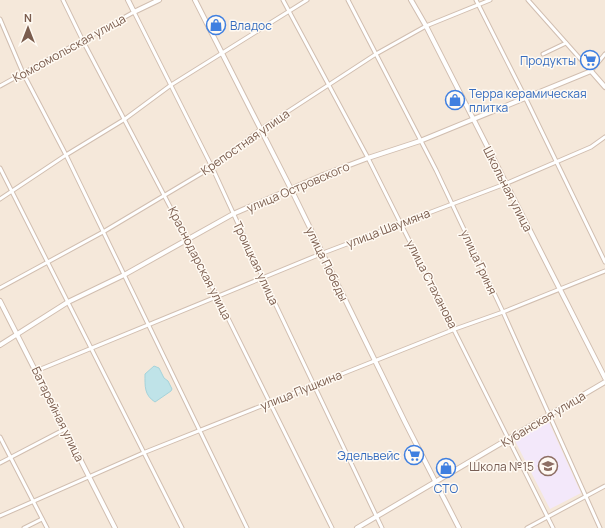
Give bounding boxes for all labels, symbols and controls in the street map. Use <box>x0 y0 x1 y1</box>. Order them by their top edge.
north arrow <box>8 8 48 48</box>
street label: Комсомольская улица <box>10 10 128 86</box>
text: N <box>24 10 32 25</box>
shop icon: Владос <box>205 14 227 36</box>
place label: Владос <box>230 17 272 34</box>
supermarket icon: Продукты <box>579 49 601 71</box>
place label: Продукты <box>520 52 576 69</box>
place label: Терра керамическая плитка <box>469 85 587 116</box>
shop icon: Терра керамическая плитка <box>444 89 466 111</box>
street label: Крепостная улица <box>197 105 293 179</box>
street label: Школьная улица <box>479 143 537 235</box>
street label: улица Островского <box>244 158 352 216</box>
street label: Краснодарская улица <box>164 204 236 322</box>
street label: улица Шаумяна <box>344 204 432 252</box>
street label: Троицкая улица <box>229 218 283 308</box>
street label: улица Победы <box>302 224 352 304</box>
street label: улица Гриня <box>457 227 501 297</box>
street label: улица Стаханова <box>402 237 462 331</box>
street label: Батарейная улица <box>28 364 88 464</box>
street label: улица Пушкина <box>258 366 344 414</box>
street label: Кубанская улица <box>498 387 588 451</box>
supermarket icon: Эдельвейс <box>403 444 425 466</box>
place label: Эдельвейс <box>337 447 400 464</box>
school or university icon: Школа №15 <box>537 455 559 477</box>
shop icon: СТО <box>435 457 457 479</box>
place label: Школа №15 <box>469 458 534 475</box>
place label: СТО <box>434 480 459 497</box>

